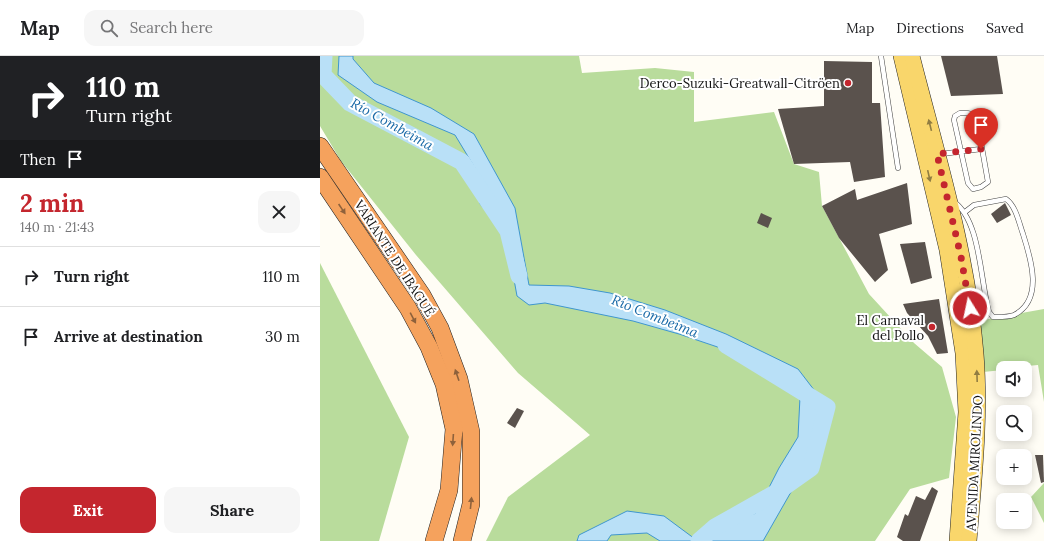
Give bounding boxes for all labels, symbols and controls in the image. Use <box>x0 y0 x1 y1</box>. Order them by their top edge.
search box <box>84 10 364 46</box>
text: Map <box>20 16 60 40</box>
icon: search <box>98 17 120 39</box>
text: Search here <box>130 18 213 37</box>
text: Map <box>846 19 874 37</box>
text: Directions <box>896 19 964 37</box>
text: Saved <box>986 19 1024 37</box>
text: 110 m <box>86 69 160 105</box>
icon: right <box>20 72 72 124</box>
place label: Derco-Suzuki-Greatwall-Citröen <box>640 75 840 92</box>
marker: Derco-Suzuki-Greatwall-Citröen <box>843 78 853 88</box>
water label: Río Combeima <box>348 94 437 154</box>
text: Turn right <box>86 104 172 127</box>
pin <box>964 108 998 149</box>
icon: arrive <box>970 114 992 136</box>
one-way arrow <box>926 119 932 131</box>
icon: arrive <box>64 148 86 170</box>
text: Then <box>20 150 56 169</box>
one-way arrow <box>927 169 933 182</box>
text: 2 min <box>20 188 84 219</box>
button: close <box>258 191 300 233</box>
street label: VARIANTE DE IBAGUÉ <box>350 196 439 320</box>
one-way arrow <box>338 204 346 214</box>
text: 140 m · 21:43 <box>20 219 94 236</box>
icon: right <box>20 266 42 288</box>
text: Turn right <box>54 267 130 286</box>
text: 110 m <box>262 267 300 286</box>
position arrow <box>949 287 991 329</box>
water label: Río Combeima <box>609 290 701 342</box>
one-way arrow <box>410 312 417 324</box>
place label: El Carnaval del Pollo <box>856 312 924 344</box>
marker: El Carnaval del Pollo <box>927 322 937 332</box>
icon: arrive <box>20 326 42 348</box>
text: Arrive at destination <box>54 327 203 346</box>
text: 30 m <box>265 327 300 346</box>
map controls <box>996 361 1032 529</box>
button: sound <box>996 361 1032 397</box>
one-way arrow <box>454 368 460 380</box>
one-way arrow <box>974 369 980 382</box>
street label: AVENIDA MIROLINDO <box>962 395 987 532</box>
button: search <box>996 405 1032 441</box>
one-way arrow <box>450 434 457 446</box>
button: + <box>996 449 1032 485</box>
button: Exit <box>20 487 156 533</box>
button: Share <box>164 487 300 533</box>
button: − <box>996 493 1032 529</box>
one-way arrow <box>467 497 474 509</box>

